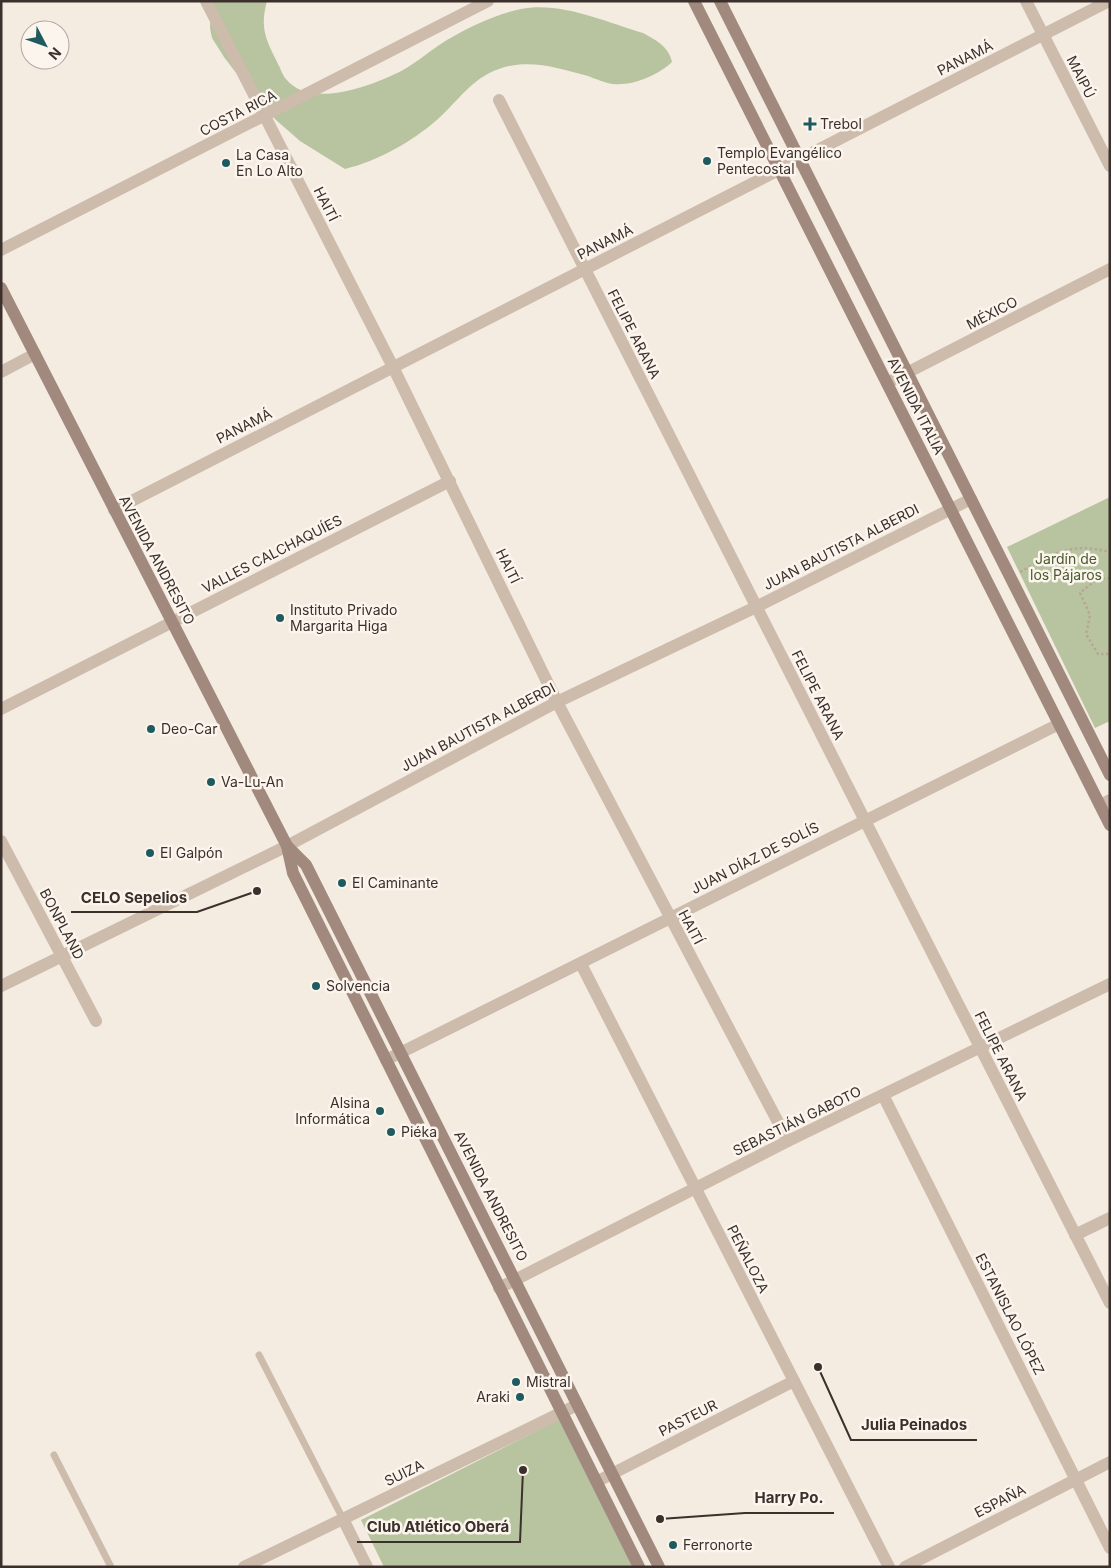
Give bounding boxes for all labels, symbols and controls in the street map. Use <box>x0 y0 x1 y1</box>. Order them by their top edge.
north arrow <box>20 20 70 70</box>
street label: PANAMÁ <box>934 36 996 79</box>
text: N <box>45 44 65 63</box>
street label: MAIPÚ <box>1064 53 1099 101</box>
street label: COSTA RICA <box>197 86 279 139</box>
place label: Trebol <box>820 115 862 132</box>
marker: Trebol <box>804 118 816 130</box>
place label: Templo Evangélico Pentecostal <box>717 144 842 177</box>
place label: La Casa En Lo Alto <box>236 146 303 179</box>
marker: Templo Evangélico Pentecostal <box>701 155 713 167</box>
marker: La Casa En Lo Alto <box>220 157 232 169</box>
street label: HAITÍ <box>311 184 342 224</box>
street label: PANAMÁ <box>574 220 636 263</box>
street label: FELIPE ARANA <box>605 286 664 382</box>
street label: MÉXICO <box>963 292 1020 333</box>
street label: AVENIDA ITALIA <box>885 354 948 458</box>
street label: PANAMÁ <box>213 404 275 447</box>
street label: AVENIDA ANDRESITO <box>116 492 199 627</box>
street label: JUAN BAUTISTA ALBERDI <box>760 500 921 593</box>
street label: VALLES CALCHAQUÍES <box>199 511 345 596</box>
street label: HAITÍ <box>493 546 524 586</box>
park label: Jardín de los Pájaros <box>1030 550 1102 583</box>
place label: Instituto Privado Margarita Higa <box>290 601 397 634</box>
marker: Instituto Privado Margarita Higa <box>274 612 286 624</box>
street label: FELIPE ARANA <box>789 647 848 743</box>
street label: JUAN BAUTISTA ALBERDI <box>398 679 558 775</box>
place label: Deo-Car <box>161 720 217 737</box>
marker: Deo-Car <box>145 723 157 735</box>
place label: Va-Lu-An <box>221 773 284 790</box>
marker: Va-Lu-An <box>205 776 217 788</box>
street label: JUAN DÍAZ DE SOLÍS <box>688 818 822 897</box>
place label: El Galpón <box>160 844 223 861</box>
marker: El Galpón <box>144 847 156 859</box>
place label: El Caminante <box>352 874 439 891</box>
marker: El Caminante <box>336 877 348 889</box>
callout: CELO Sepelios <box>71 882 197 912</box>
street label: BONPLAND <box>37 886 88 962</box>
text: CELO Sepelios <box>81 888 187 907</box>
street label: HAITÍ <box>675 907 708 947</box>
place label: Solvencia <box>326 977 390 994</box>
marker: Solvencia <box>310 980 322 992</box>
street label: FELIPE ARANA <box>972 1008 1031 1104</box>
street label: SEBASTIÁN GABOTO <box>730 1082 864 1159</box>
place label: Alsina Informática <box>295 1094 370 1127</box>
marker: Alsina Informática <box>374 1105 386 1117</box>
place label: Piéka <box>401 1123 437 1140</box>
marker: Piéka <box>385 1126 397 1138</box>
street label: AVENIDA ANDRESITO <box>451 1128 532 1264</box>
street label: PEÑALOZA <box>724 1222 773 1296</box>
street label: ESTANISLAO LÓPEZ <box>972 1250 1049 1377</box>
place label: Mistral <box>526 1373 571 1390</box>
marker: Mistral <box>510 1376 522 1388</box>
place label: Araki <box>476 1388 510 1405</box>
marker: Araki <box>514 1391 526 1403</box>
street label: PASTEUR <box>656 1396 720 1440</box>
callout: Julia Peinados <box>851 1410 977 1440</box>
text: Julia Peinados <box>861 1415 967 1434</box>
street label: SUIZA <box>381 1456 427 1489</box>
street label: ESPAÑA <box>971 1480 1029 1521</box>
callout: Harry Po. <box>745 1483 834 1513</box>
text: Harry Po. <box>755 1488 823 1507</box>
callout: Club Atlético Oberá <box>357 1512 520 1542</box>
text: Club Atlético Oberá <box>367 1517 509 1536</box>
place label: Ferronorte <box>683 1536 753 1553</box>
marker: Ferronorte <box>667 1539 679 1551</box>

